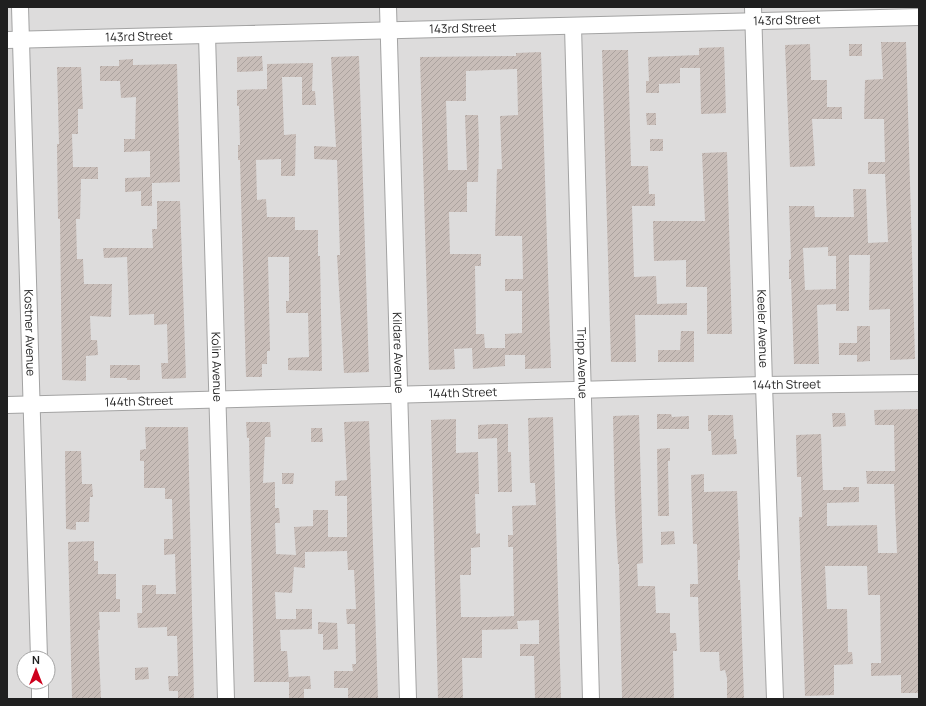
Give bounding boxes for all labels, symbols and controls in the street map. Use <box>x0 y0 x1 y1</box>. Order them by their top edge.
street label: 143rd Street <box>753 10 821 29</box>
street label: 143rd Street <box>429 19 497 37</box>
street label: 143rd Street <box>105 27 173 46</box>
street label: Kostner Avenue <box>20 289 40 376</box>
street label: Keeler Avenue <box>753 289 773 368</box>
street label: Kildare Avenue <box>389 312 408 394</box>
street label: Tripp Avenue <box>573 327 592 399</box>
street label: Kolin Avenue <box>207 332 226 402</box>
street label: 144th Street <box>752 375 821 393</box>
street label: 144th Street <box>428 383 498 402</box>
street label: 144th Street <box>104 392 174 410</box>
north arrow <box>16 650 56 690</box>
text: N <box>32 652 40 667</box>

